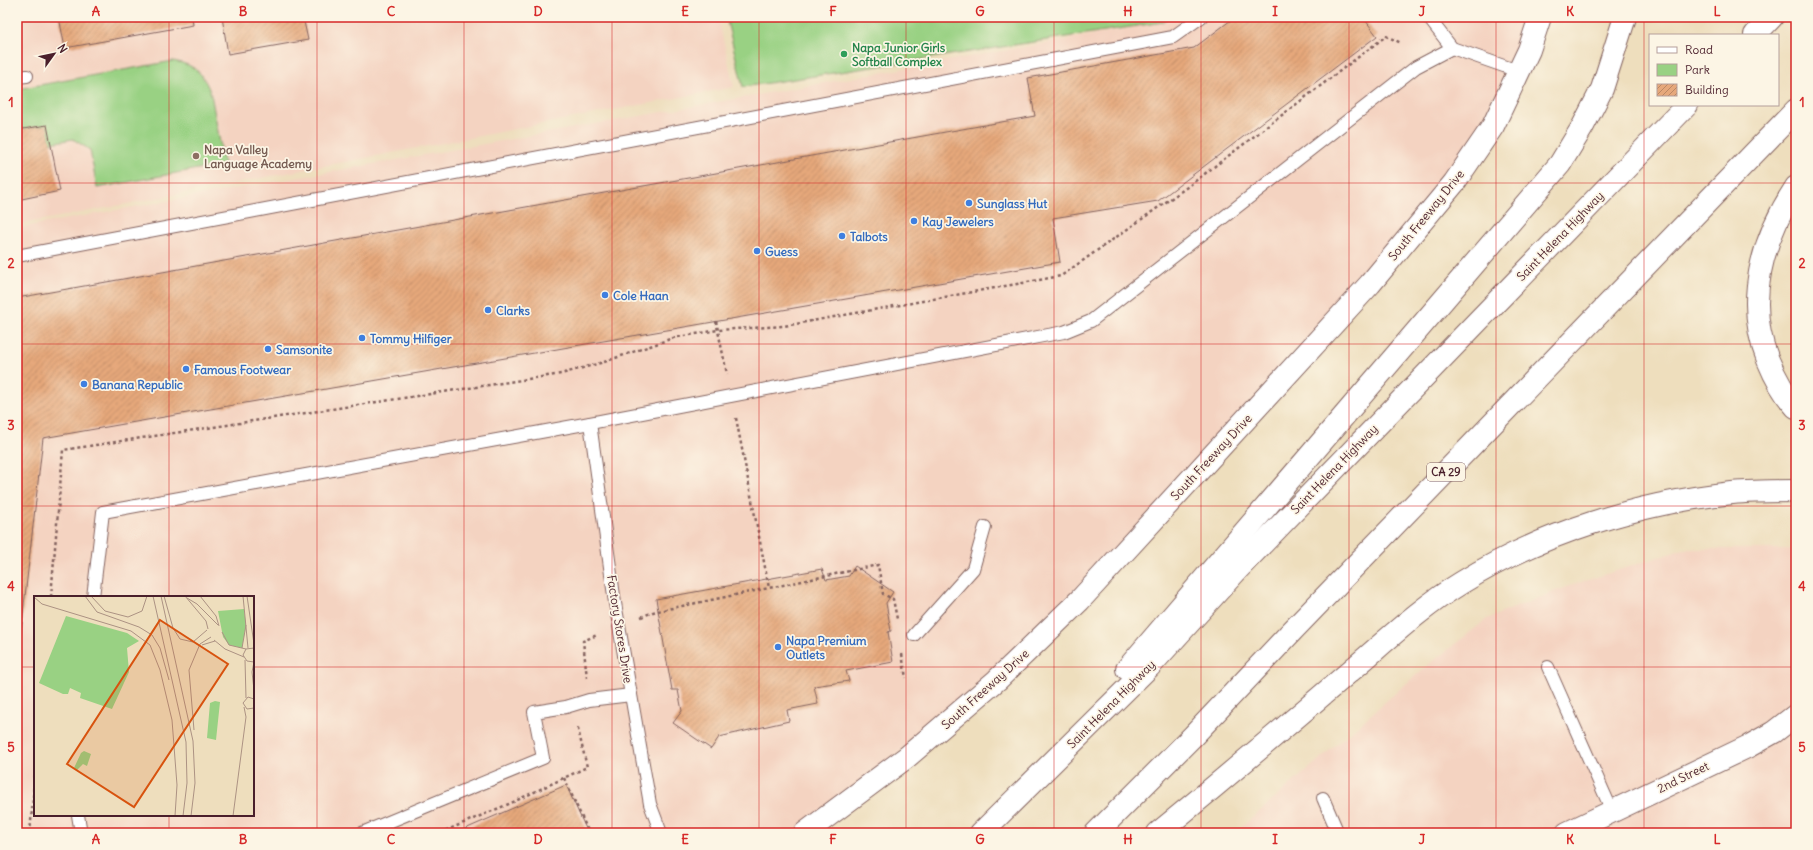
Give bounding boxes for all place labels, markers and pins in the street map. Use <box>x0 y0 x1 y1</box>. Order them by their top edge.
place label: Napa Junior Girls Softball Complex <box>852 40 946 70</box>
marker: Napa Junior Girls Softball Complex <box>839 49 849 59</box>
place label: Napa Valley Language Academy <box>204 142 312 172</box>
marker: Napa Valley Language Academy <box>191 151 201 161</box>
place label: Sunglass Hut <box>977 196 1048 212</box>
marker: Sunglass Hut <box>964 198 974 208</box>
place label: Kay Jewelers <box>922 214 994 230</box>
marker: Kay Jewelers <box>909 216 919 226</box>
place label: Talbots <box>850 229 888 244</box>
marker: Talbots <box>837 231 847 241</box>
place label: Guess <box>765 244 799 259</box>
marker: Guess <box>752 246 762 256</box>
place label: Cole Haan <box>613 288 669 303</box>
marker: Cole Haan <box>600 290 610 300</box>
place label: Clarks <box>496 303 530 318</box>
marker: Clarks <box>483 305 493 315</box>
place label: Tommy Hilfiger <box>370 331 452 347</box>
marker: Tommy Hilfiger <box>357 333 367 343</box>
place label: Samsonite <box>276 342 333 357</box>
marker: Samsonite <box>263 344 273 354</box>
place label: Famous Footwear <box>194 362 291 377</box>
marker: Famous Footwear <box>181 364 191 374</box>
place label: Banana Republic <box>92 377 183 393</box>
marker: Banana Republic <box>79 379 89 389</box>
place label: Napa Premium Outlets <box>786 633 867 662</box>
marker: Napa Premium Outlets <box>773 642 783 652</box>

